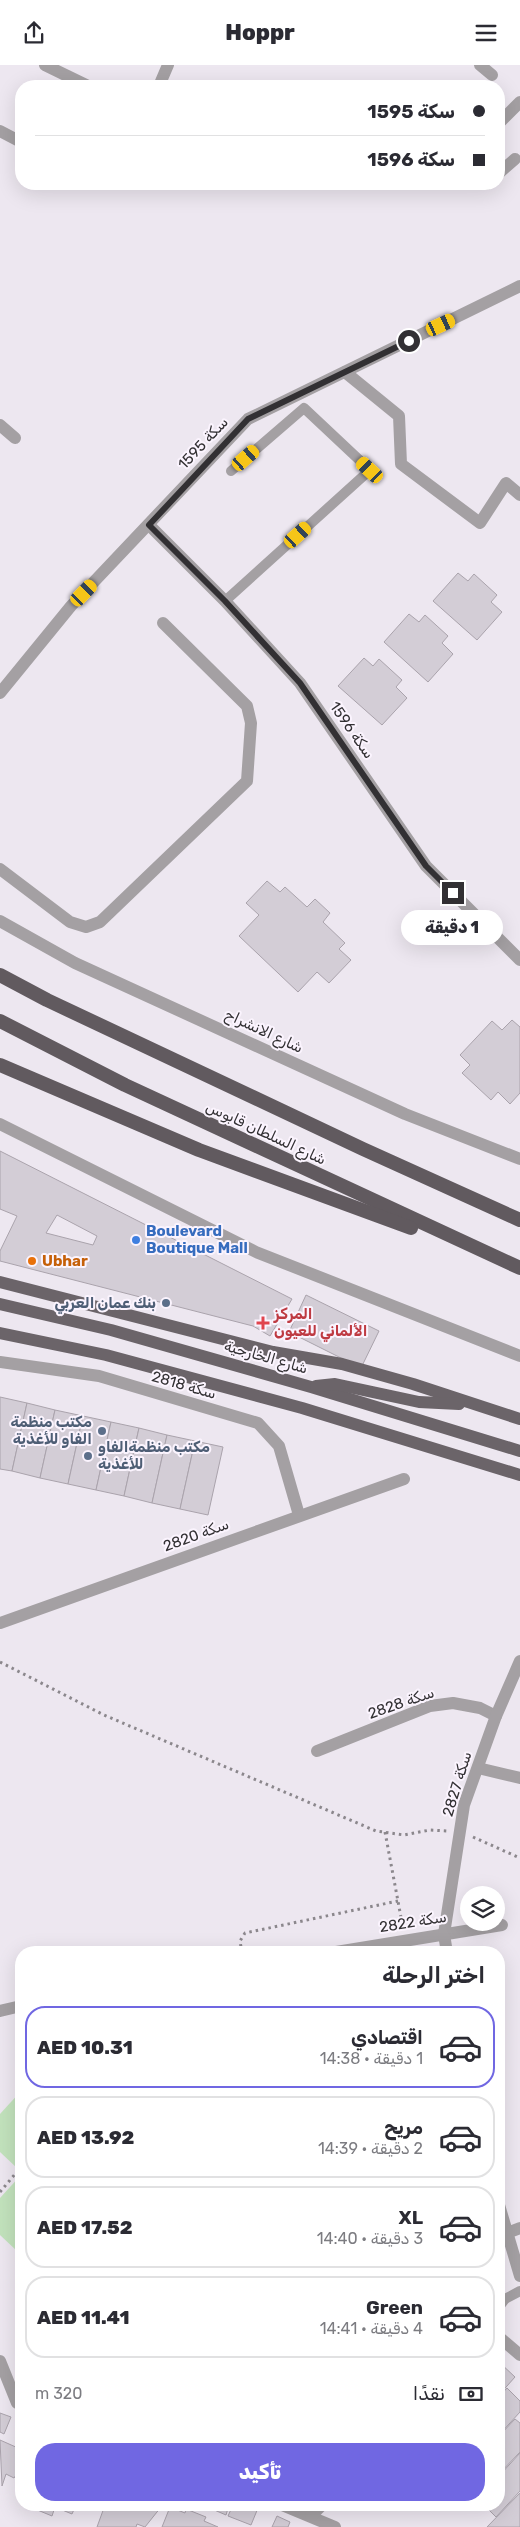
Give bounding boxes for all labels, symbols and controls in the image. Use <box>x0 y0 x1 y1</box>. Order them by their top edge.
icon: share <box>20 19 48 47</box>
text: Hoppr <box>225 19 295 46</box>
icon: menu <box>472 19 500 47</box>
text: سكة 1595 <box>367 100 455 123</box>
text: سكة 1596 <box>367 148 455 171</box>
car <box>424 312 457 338</box>
route start <box>398 330 420 352</box>
street label: سكة 1595 <box>174 413 232 473</box>
car <box>229 442 262 474</box>
car <box>353 454 386 486</box>
car <box>281 519 314 551</box>
car <box>68 577 99 609</box>
street label: سكة 1596 <box>326 698 378 762</box>
route end <box>442 882 464 904</box>
callout: 1 دقيقة <box>402 911 504 945</box>
text: 1 دقيقة <box>425 918 479 937</box>
street label: شارع الانشراح <box>221 1005 306 1059</box>
street label: شارع السلطان قابوس <box>202 1097 329 1171</box>
place label: Boulevard Boutique Mall <box>146 1222 248 1257</box>
marker: Boulevard Boutique Mall <box>130 1234 142 1246</box>
place label: Ubhar <box>42 1252 88 1270</box>
marker: Ubhar <box>26 1255 38 1267</box>
place label: بنك عمان العربي <box>54 1294 156 1315</box>
marker: بنك عمان العربي <box>160 1297 172 1309</box>
place label: المركز الألماني للعيون <box>273 1305 367 1343</box>
marker: المركز الألماني للعيون <box>256 1316 270 1330</box>
street label: شارع الخارجية <box>222 1337 310 1379</box>
street label: سكة 2818 <box>150 1367 218 1403</box>
place label: مكتب منظمة الفاو للأغذية <box>10 1413 92 1448</box>
marker: مكتب منظمة الفاو للأغذية <box>96 1425 108 1437</box>
place label: مكتب منظمةالفاو للأغذية <box>98 1438 210 1473</box>
marker: مكتب منظمةالفاو للأغذية <box>82 1450 94 1462</box>
street label: سكة 2820 <box>161 1515 231 1555</box>
street label: سكة 2828 <box>366 1683 436 1723</box>
street label: سكة 2827 <box>439 1749 475 1819</box>
map controls <box>460 1886 505 1931</box>
button: layers <box>460 1886 505 1931</box>
street label: سكة 2822 <box>378 1908 448 1936</box>
text: اختر الرحلة <box>382 1962 485 1989</box>
icon: car <box>438 2025 483 2070</box>
text: اقتصادي <box>351 2026 423 2049</box>
text: AED 10.31 <box>37 2036 133 2059</box>
text: 1 دقيقة · 14:38 <box>320 2049 423 2068</box>
icon: car <box>438 2115 483 2160</box>
text: مريح <box>384 2116 423 2139</box>
text: AED 13.92 <box>37 2126 134 2149</box>
text: 2 دقيقة · 14:39 <box>318 2139 423 2158</box>
icon: car <box>438 2205 483 2250</box>
text: XL <box>399 2206 423 2229</box>
text: AED 17.52 <box>37 2216 133 2239</box>
text: 3 دقيقة · 14:40 <box>317 2229 423 2248</box>
icon: car <box>438 2295 483 2340</box>
text: Green <box>366 2296 423 2319</box>
text: AED 11.41 <box>37 2306 130 2329</box>
text: 4 دقيقة · 14:41 <box>320 2319 423 2338</box>
icon: cash <box>457 2380 485 2408</box>
text: نقدًا <box>413 2382 445 2405</box>
text: 320 m <box>35 2384 82 2403</box>
button: تأكيد <box>35 2443 485 2501</box>

